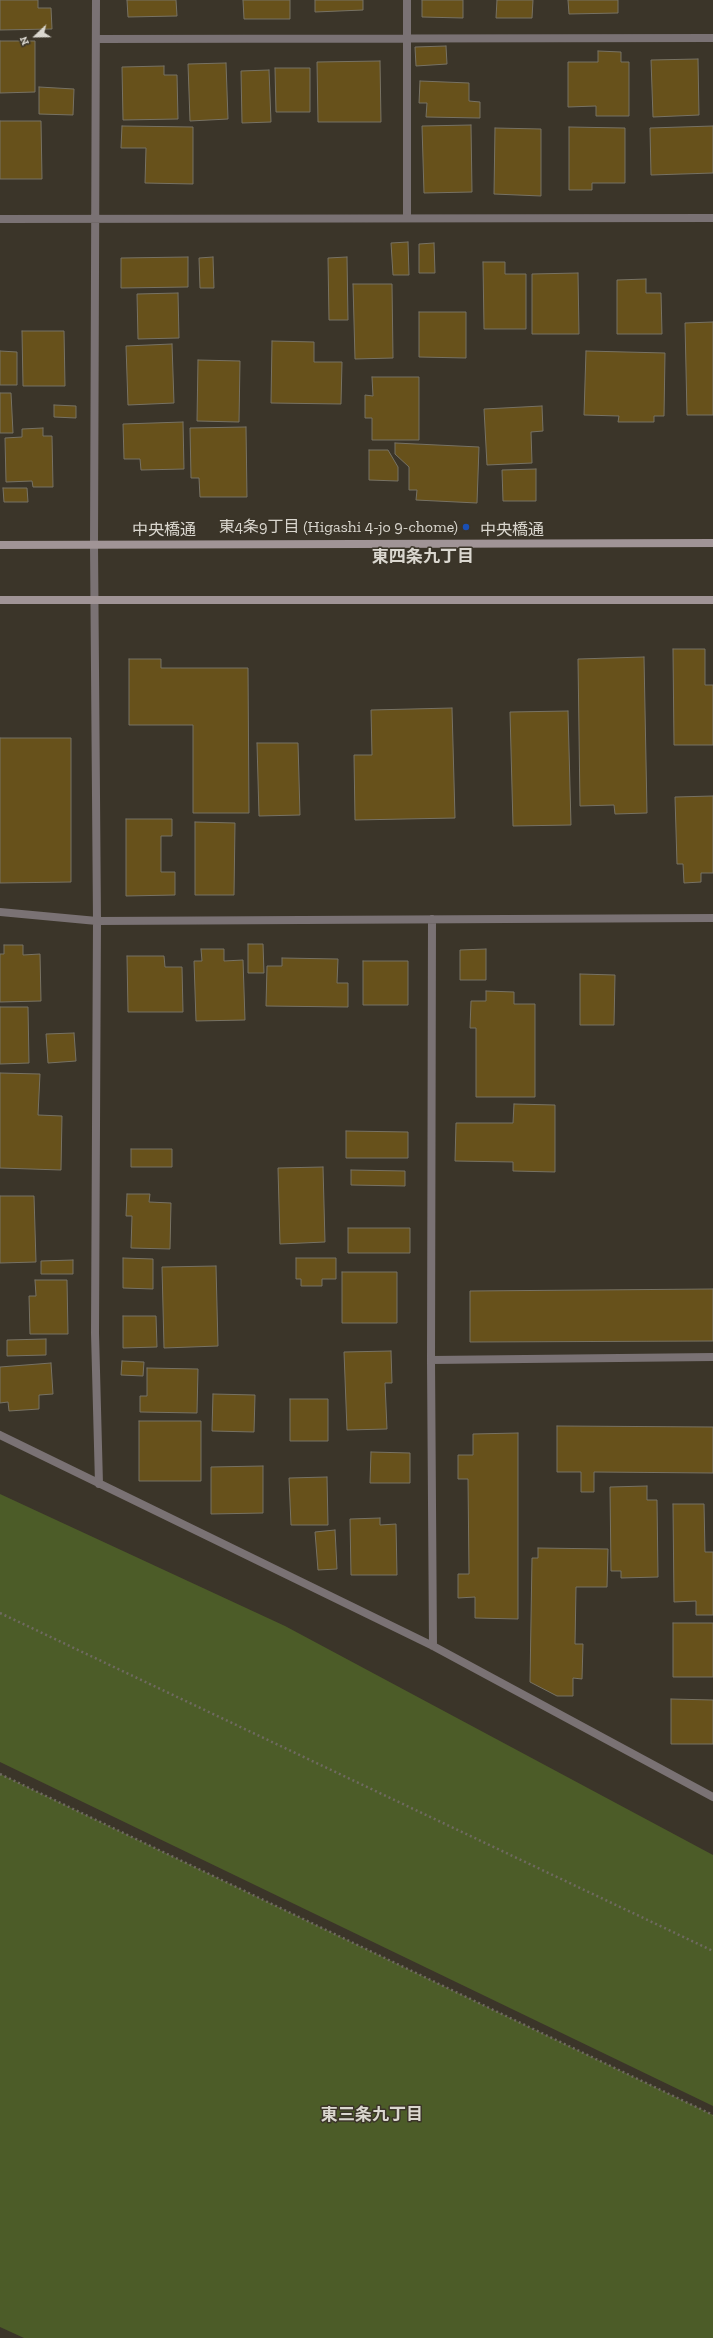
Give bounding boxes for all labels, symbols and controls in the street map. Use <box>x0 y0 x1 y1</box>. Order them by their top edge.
north arrow <box>16 16 56 56</box>
text: N <box>17 34 32 47</box>
place label: 東4条9丁目 (Higashi 4-jo 9-chome) <box>218 517 458 537</box>
street label: 中央橋通 <box>132 520 196 540</box>
street label: 中央橋通 <box>480 520 544 540</box>
marker: 東4条9丁目 (Higashi 4-jo 9-chome) <box>461 522 471 532</box>
district label: 東四条九丁目 <box>372 547 474 567</box>
district label: 東三条九丁目 <box>321 2105 423 2125</box>

